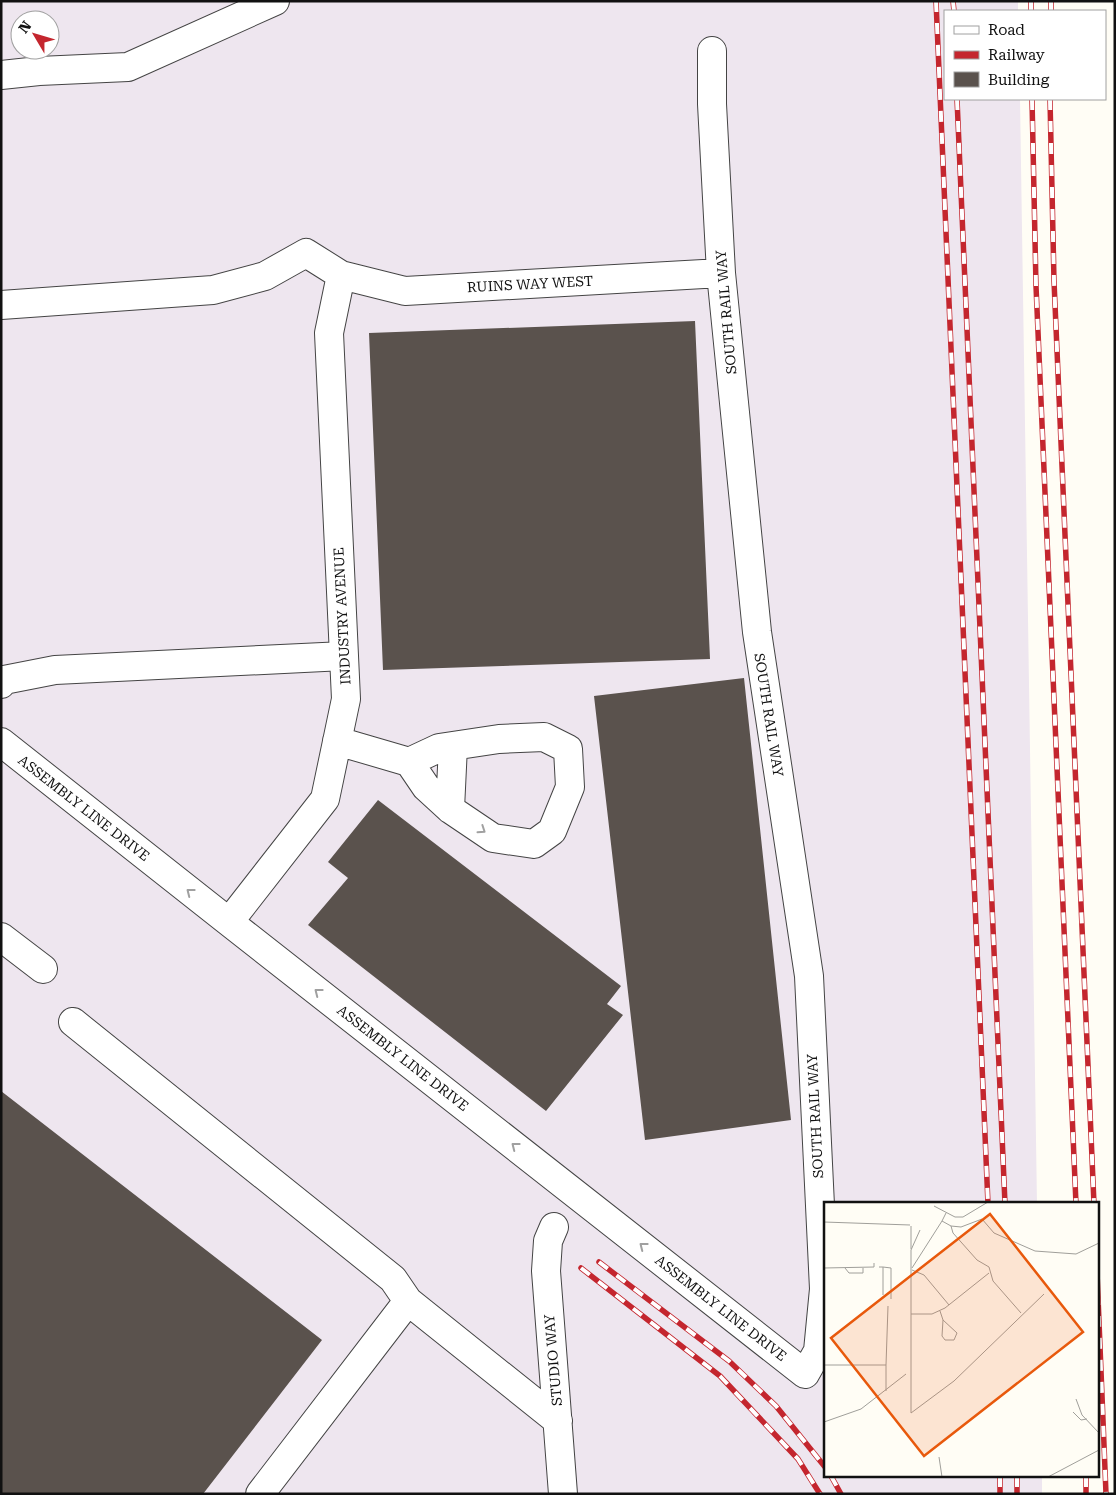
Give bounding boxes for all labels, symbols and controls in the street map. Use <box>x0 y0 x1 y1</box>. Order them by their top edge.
north arrow <box>10 10 60 60</box>
legend <box>944 10 1106 100</box>
text: N <box>15 18 35 36</box>
text: Road <box>988 21 1025 39</box>
text: Railway <box>988 46 1045 64</box>
text: Building <box>988 71 1050 89</box>
street label: SOUTH RAIL WAY <box>713 249 739 375</box>
street label: RUINS WAY WEST <box>466 273 594 295</box>
street label: INDUSTRY AVENUE <box>330 547 354 685</box>
street label: SOUTH RAIL WAY <box>751 652 787 778</box>
street label: ASSEMBLY LINE DRIVE <box>15 752 153 864</box>
one-way arrow <box>476 824 485 834</box>
one-way arrow <box>187 889 196 897</box>
one-way arrow <box>314 989 324 998</box>
street label: ASSEMBLY LINE DRIVE <box>334 1002 472 1114</box>
street label: SOUTH RAIL WAY <box>804 1053 826 1179</box>
one-way arrow <box>511 1143 521 1152</box>
inset map <box>824 1202 1098 1478</box>
one-way arrow <box>640 1244 649 1252</box>
street label: ASSEMBLY LINE DRIVE <box>652 1252 790 1364</box>
street label: STUDIO WAY <box>541 1313 565 1407</box>

